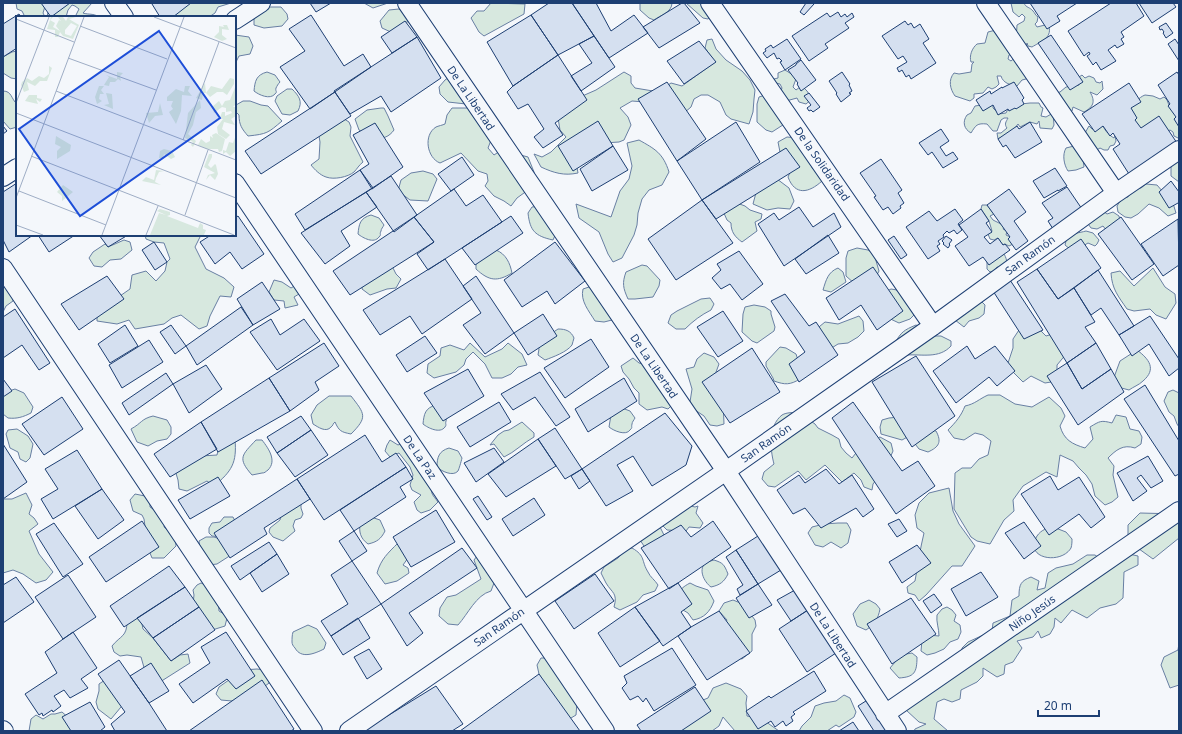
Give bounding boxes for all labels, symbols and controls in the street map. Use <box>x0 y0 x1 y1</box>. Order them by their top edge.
inset map <box>16 16 236 236</box>
street label: De La Libertad <box>444 62 499 133</box>
street label: De la Solidaridad <box>791 124 854 204</box>
street label: San Ramón <box>1002 231 1058 278</box>
street label: De La Libertad <box>627 330 682 401</box>
street label: San Ramón <box>737 420 794 466</box>
street label: De La Paz <box>400 432 441 482</box>
street label: Niño Jesús <box>1005 591 1058 634</box>
street label: De La Libertad <box>807 599 860 670</box>
street label: San Ramón <box>470 604 527 650</box>
scale bar <box>1038 692 1099 718</box>
text: 20 m <box>1044 697 1072 714</box>

